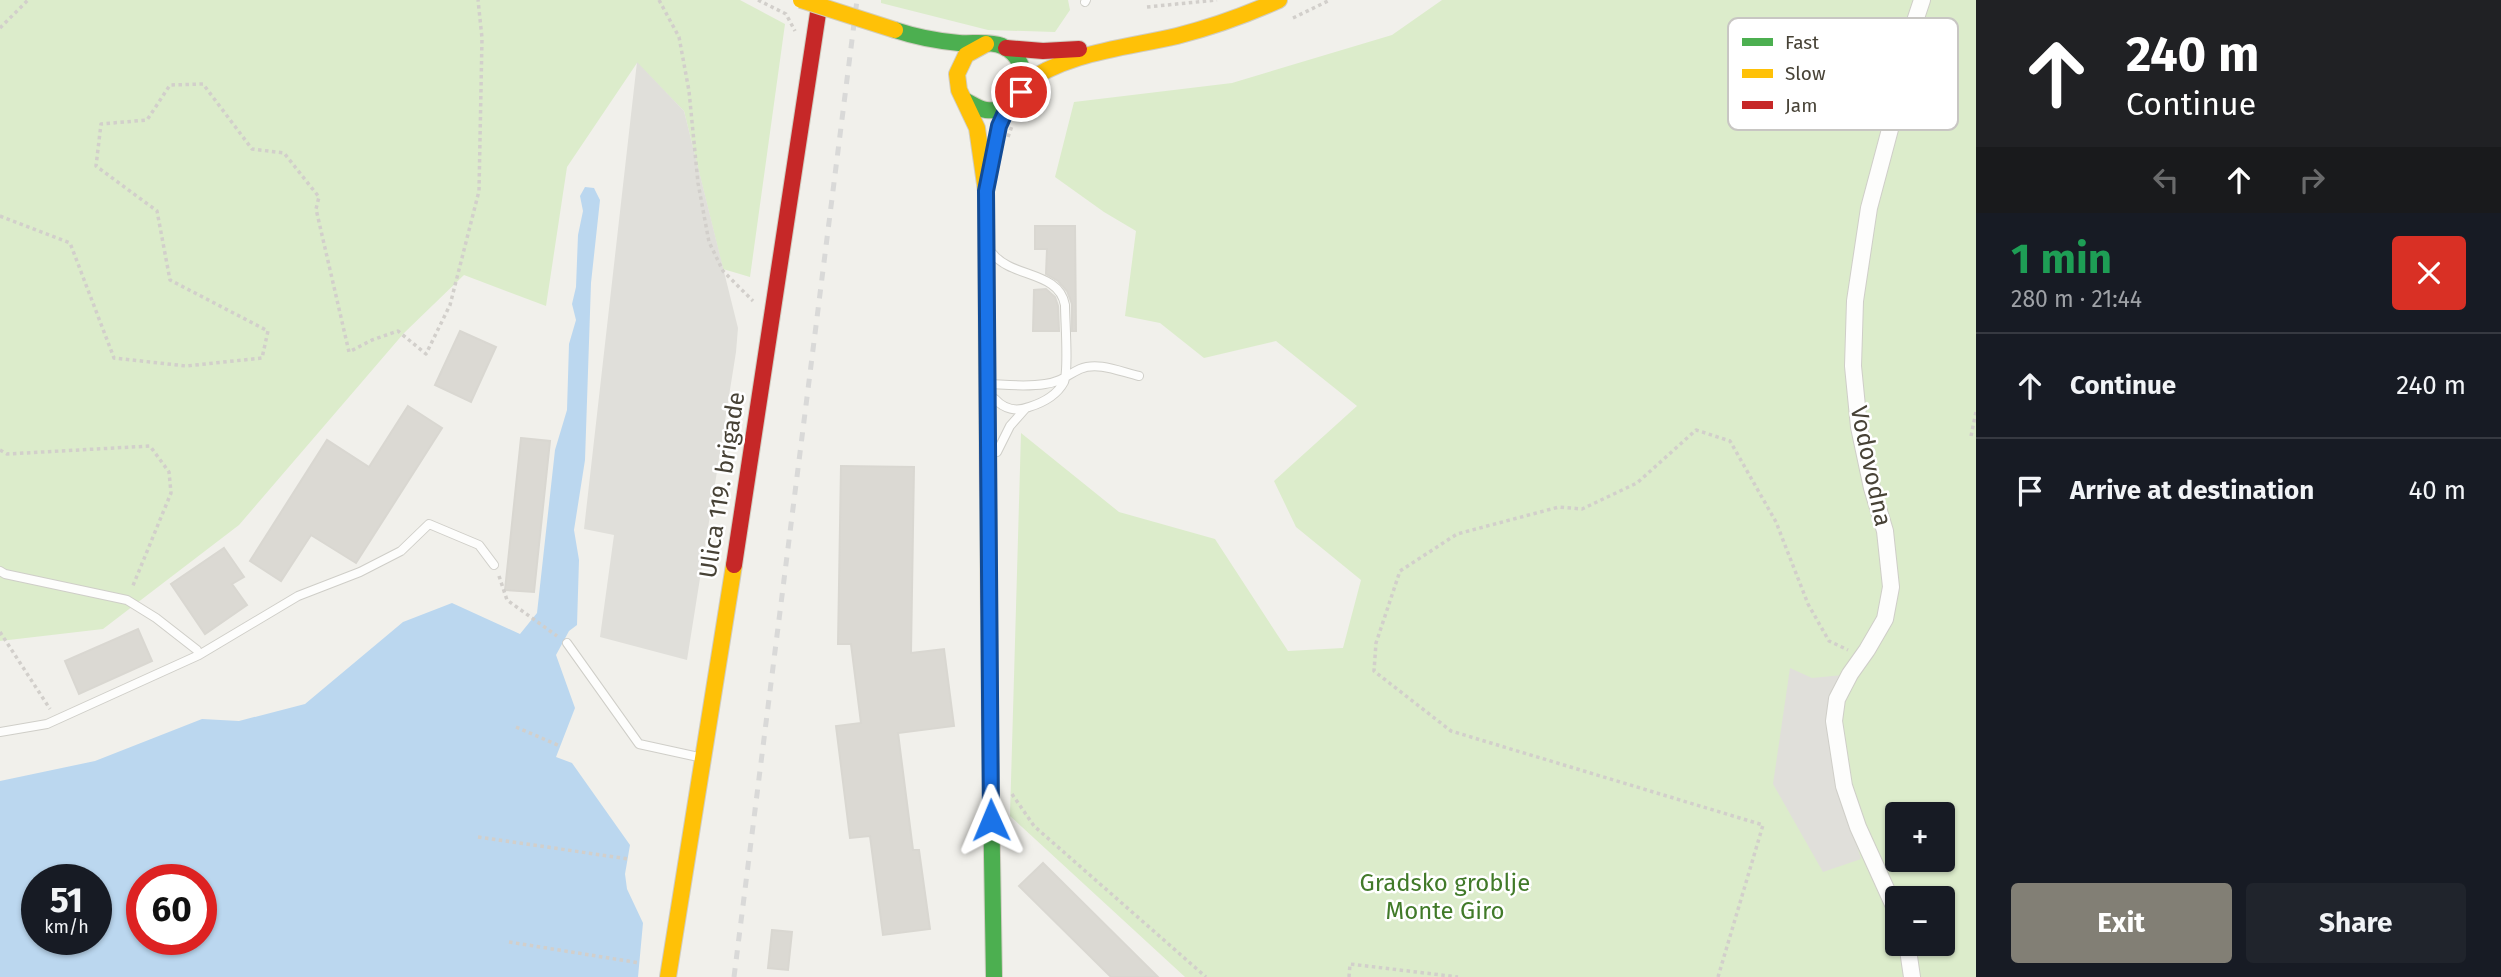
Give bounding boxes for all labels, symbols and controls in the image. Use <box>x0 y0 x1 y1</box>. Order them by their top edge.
legend <box>1728 18 1958 130</box>
text: 240 m <box>2126 25 2259 84</box>
icon: ahead <box>2011 28 2102 119</box>
text: Fast <box>1785 31 1819 54</box>
pin <box>991 62 1051 122</box>
text: Slow <box>1785 62 1826 85</box>
icon: arrive <box>1002 73 1040 111</box>
text: Continue <box>2126 85 2256 123</box>
text: Jam <box>1785 94 1817 117</box>
icon: left <box>2147 161 2185 199</box>
icon: ahead <box>2220 161 2258 199</box>
icon: right <box>2293 161 2331 199</box>
text: 1 min <box>2011 234 2112 284</box>
button: close <box>2392 236 2466 310</box>
text: 280 m · 21:44 <box>2011 285 2142 313</box>
icon: ahead <box>2011 367 2049 405</box>
text: Continue <box>2070 370 2176 401</box>
text: 240 m <box>2396 370 2466 401</box>
street label: Ulica 119. brigade <box>693 390 751 580</box>
street label: Vodovodna <box>1845 403 1897 529</box>
icon: arrive <box>2011 472 2049 510</box>
text: Arrive at destination <box>2070 475 2314 506</box>
text: 40 m <box>2408 475 2466 506</box>
position arrow <box>954 783 1028 857</box>
map controls <box>1885 802 1955 956</box>
button: + <box>1885 802 1955 872</box>
speed limit sign: 60 <box>126 864 217 955</box>
park label: Gradsko groblje Monte Giro <box>1360 869 1530 925</box>
text: 51 <box>50 879 83 921</box>
button: Exit <box>2011 883 2232 963</box>
button: Share <box>2246 883 2466 963</box>
button: − <box>1885 886 1955 956</box>
text: km/h <box>44 916 89 938</box>

